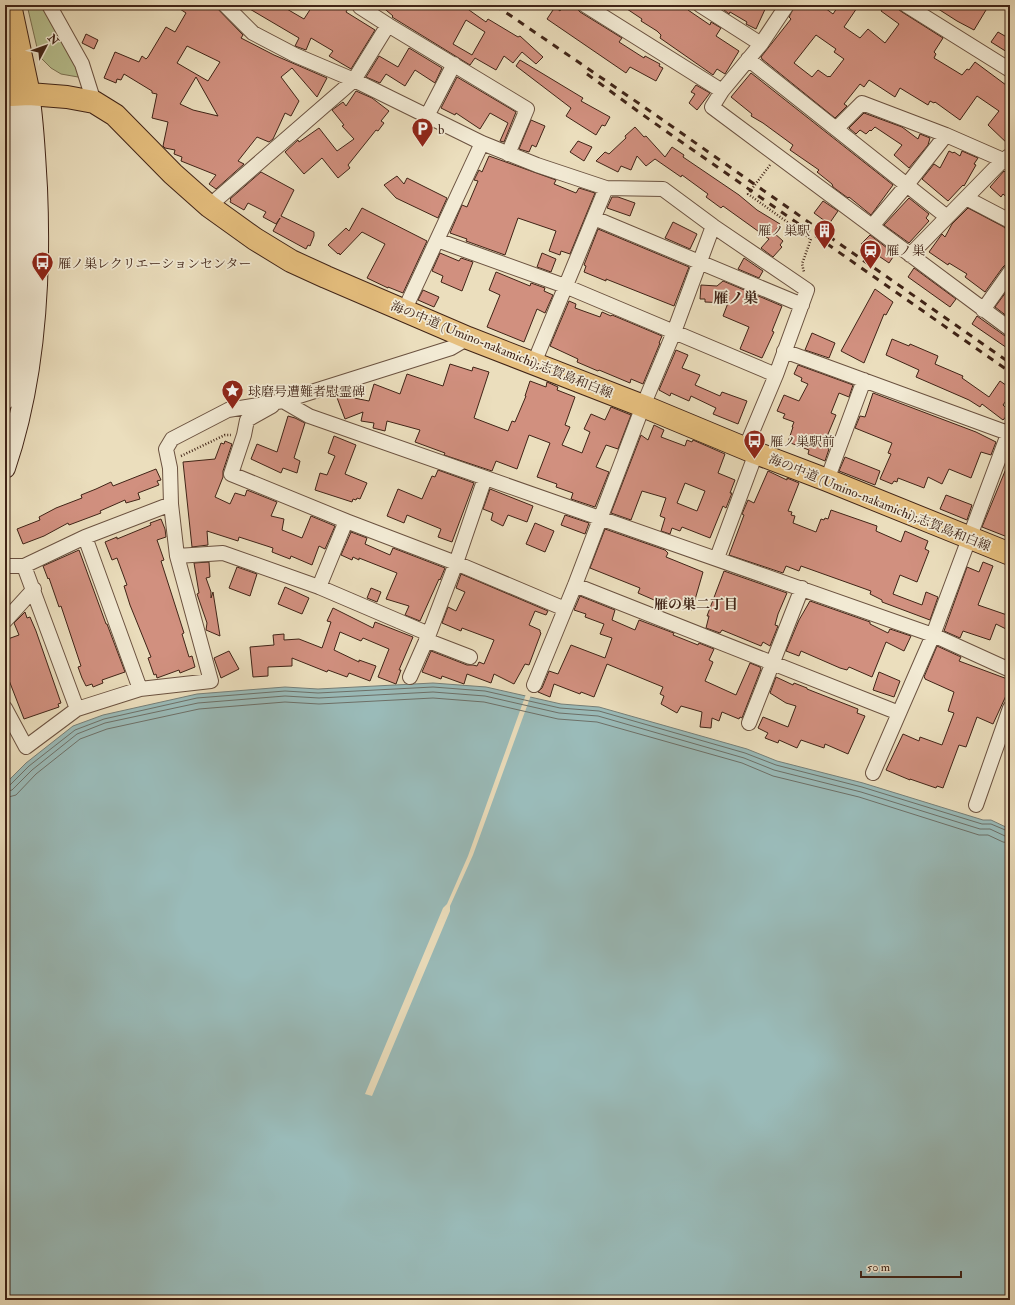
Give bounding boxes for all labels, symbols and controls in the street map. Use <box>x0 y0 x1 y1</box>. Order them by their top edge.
north arrow <box>26 26 66 66</box>
text: N <box>44 31 62 49</box>
parking icon: b <box>410 116 436 149</box>
place label: b <box>438 122 444 138</box>
building icon: 雁ノ巣駅 <box>812 217 838 250</box>
place label: 雁ノ巣駅 <box>758 223 810 239</box>
station icon: 雁ノ巣 <box>858 237 884 270</box>
place label: 雁ノ巣 <box>886 243 925 259</box>
bus stop icon: 雁ノ巣レクリエーションセンター <box>30 250 56 283</box>
place label: 雁ノ巣レクリエーションセンター <box>58 256 251 272</box>
district label: 雁ノ巣 <box>713 289 759 308</box>
street label: 海の中道 (Umino-nakamichi);志賀島和白線 <box>388 298 615 402</box>
place icon: 球磨号遭難者慰霊碑 <box>219 378 245 411</box>
place label: 球磨号遭難者慰霊碑 <box>248 384 365 400</box>
bus stop icon: 雁ノ巣駅前 <box>742 428 768 461</box>
place label: 雁ノ巣駅前 <box>770 434 835 450</box>
street label: 海の中道 (Umino-nakamichi);志賀島和白線 <box>766 451 993 555</box>
district label: 雁の巣二丁目 <box>654 596 738 613</box>
scale bar <box>861 1253 961 1279</box>
text: 50 m <box>867 1260 891 1275</box>

